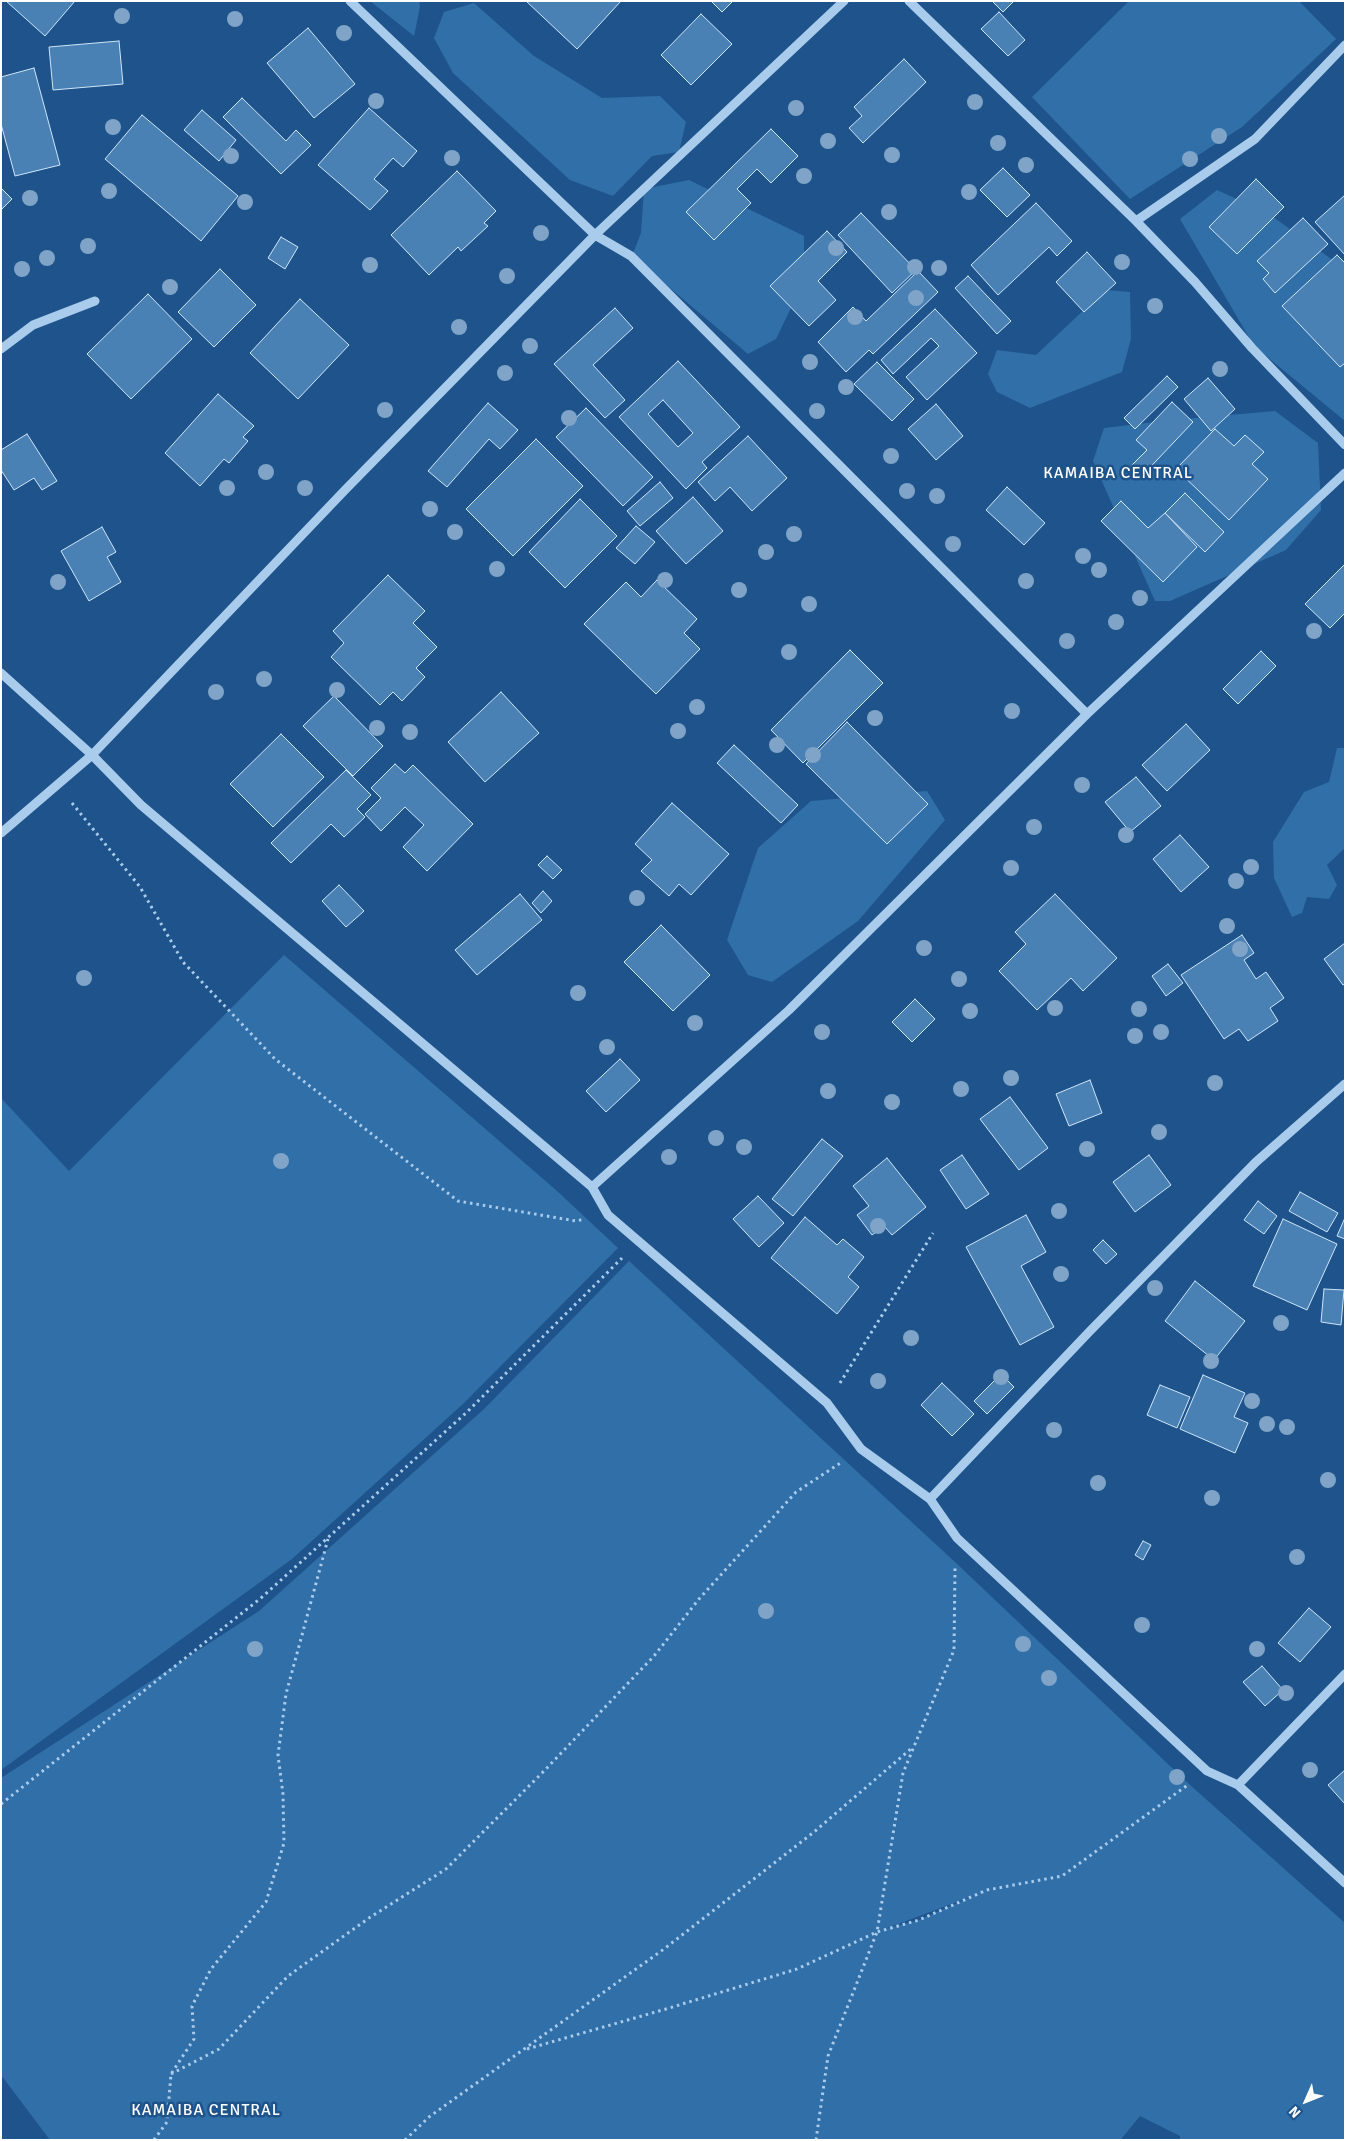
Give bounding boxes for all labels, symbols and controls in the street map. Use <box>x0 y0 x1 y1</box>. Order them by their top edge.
district label: KAMAIBA CENTRAL <box>1041 464 1195 484</box>
north arrow <box>1281 2076 1331 2126</box>
district label: KAMAIBA CENTRAL <box>129 2101 283 2121</box>
text: N <box>1285 2102 1304 2121</box>

